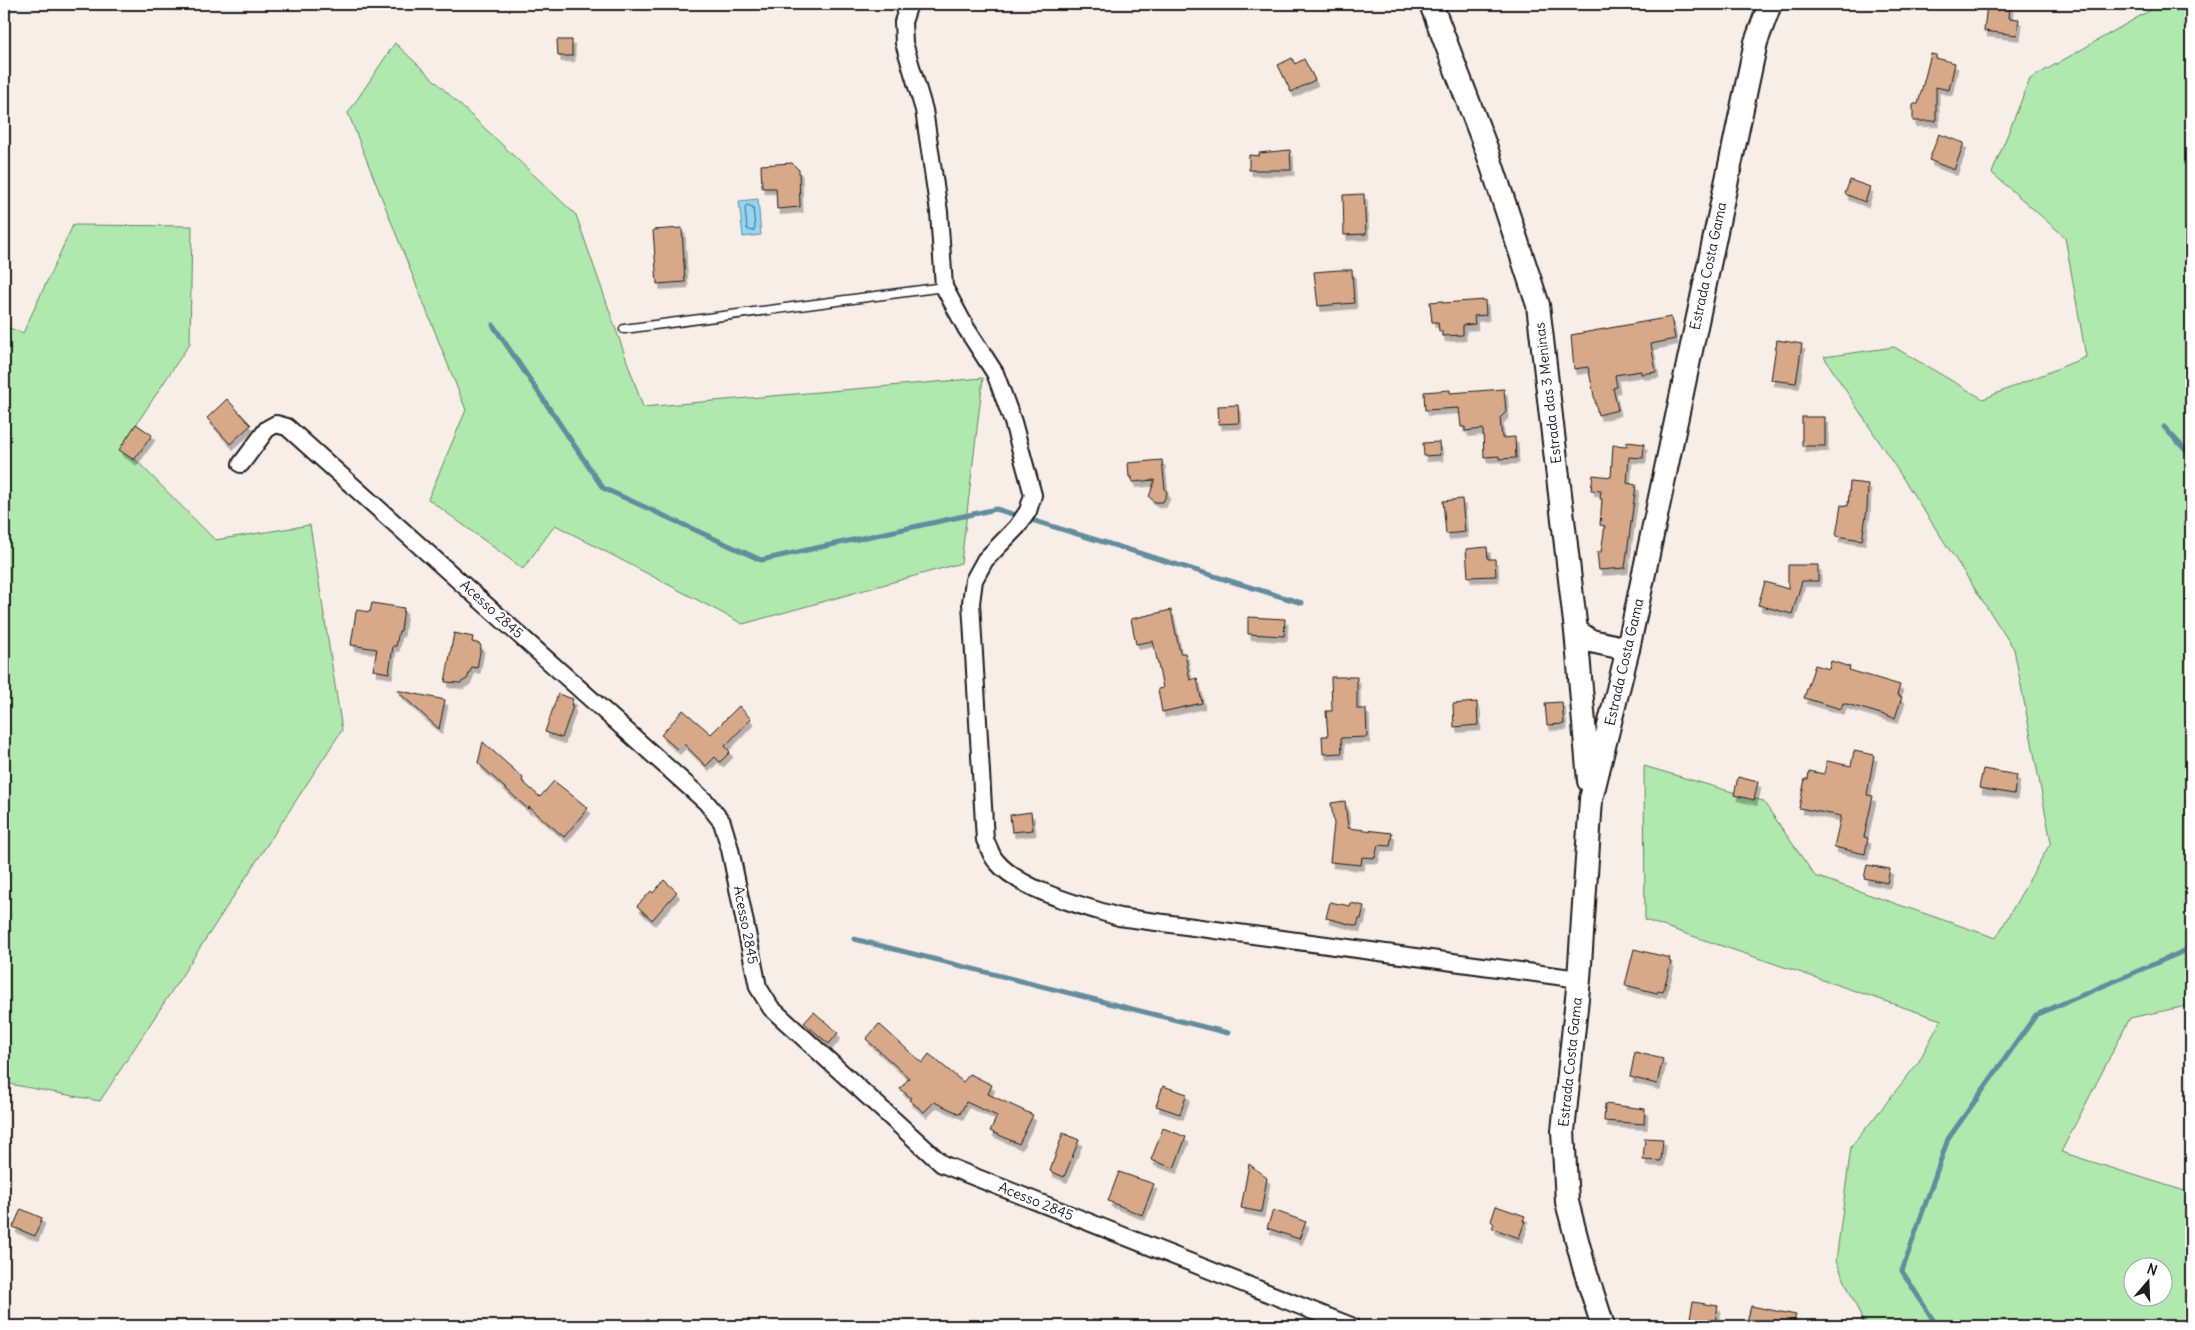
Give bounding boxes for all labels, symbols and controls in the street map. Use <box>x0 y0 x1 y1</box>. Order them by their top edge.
street label: Estrada Costa Gama <box>1686 200 1730 332</box>
street label: Estrada das 3 Meninas <box>1530 321 1566 465</box>
street label: Acesso 2845 <box>457 576 527 642</box>
street label: Estrada Costa Gama <box>1601 597 1647 727</box>
street label: Acesso 2845 <box>730 884 762 966</box>
street label: Estrada Costa Gama <box>1554 996 1586 1128</box>
street label: Acesso 2845 <box>996 1178 1076 1224</box>
north arrow <box>2122 1258 2172 1308</box>
text: N <box>2145 1260 2160 1280</box>

